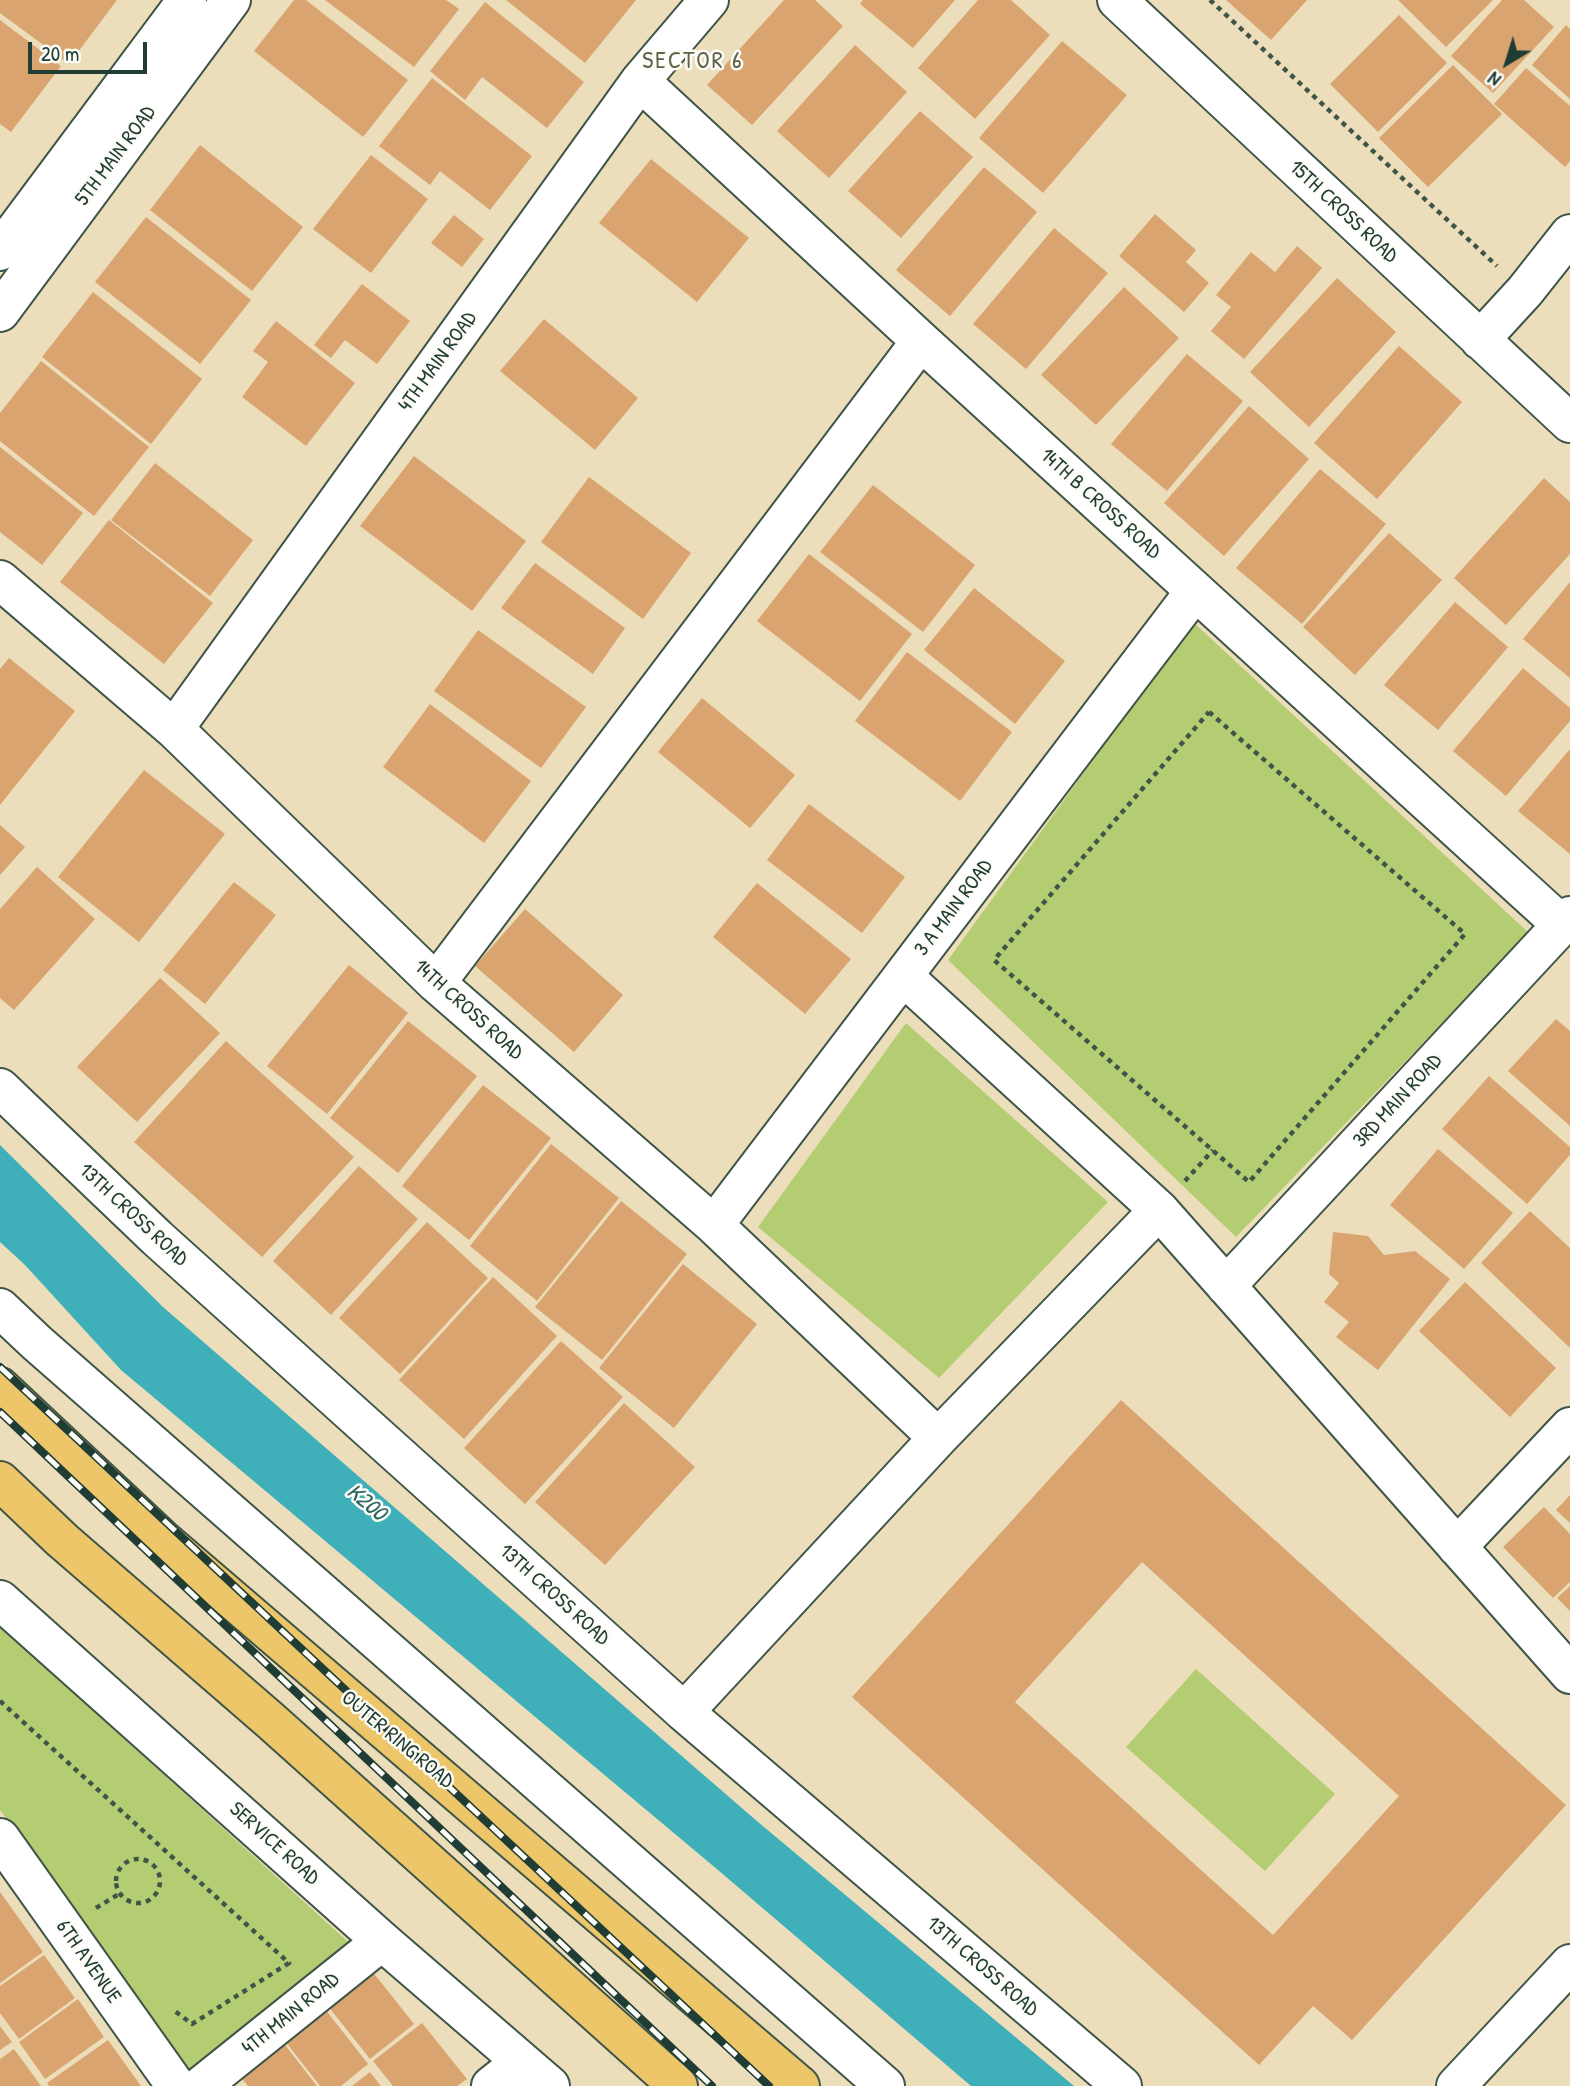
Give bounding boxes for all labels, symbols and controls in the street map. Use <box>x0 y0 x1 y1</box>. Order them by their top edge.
scale bar <box>32 28 150 72</box>
north arrow <box>1472 28 1542 98</box>
text: 20 m <box>41 39 79 68</box>
district label: SECTOR 6 <box>643 48 743 76</box>
text: N <box>1482 66 1506 93</box>
street label: 5TH MAIN ROAD <box>70 101 162 211</box>
street label: 15TH CROSS ROAD <box>1283 155 1403 269</box>
street label: 4TH MAIN ROAD <box>393 307 483 417</box>
street label: 14TH B CROSS ROAD <box>1034 443 1166 565</box>
street label: 3 A MAIN ROAD <box>910 855 998 961</box>
street label: 14TH CROSS ROAD <box>408 954 528 1066</box>
street label: 3RD MAIN ROAD <box>1348 1049 1448 1153</box>
street label: 13TH CROSS ROAD <box>73 1158 193 1272</box>
water label: K200 <box>341 1478 391 1528</box>
street label: 13TH CROSS ROAD <box>494 1539 614 1651</box>
street label: OUTER RING ROAD <box>336 1686 458 1794</box>
street label: SERVICE ROAD <box>224 1797 324 1891</box>
street label: 13TH CROSS ROAD <box>921 1912 1043 2022</box>
street label: 6TH AVENUE <box>50 1915 126 2009</box>
street label: 4TH MAIN ROAD <box>237 1967 345 2061</box>

